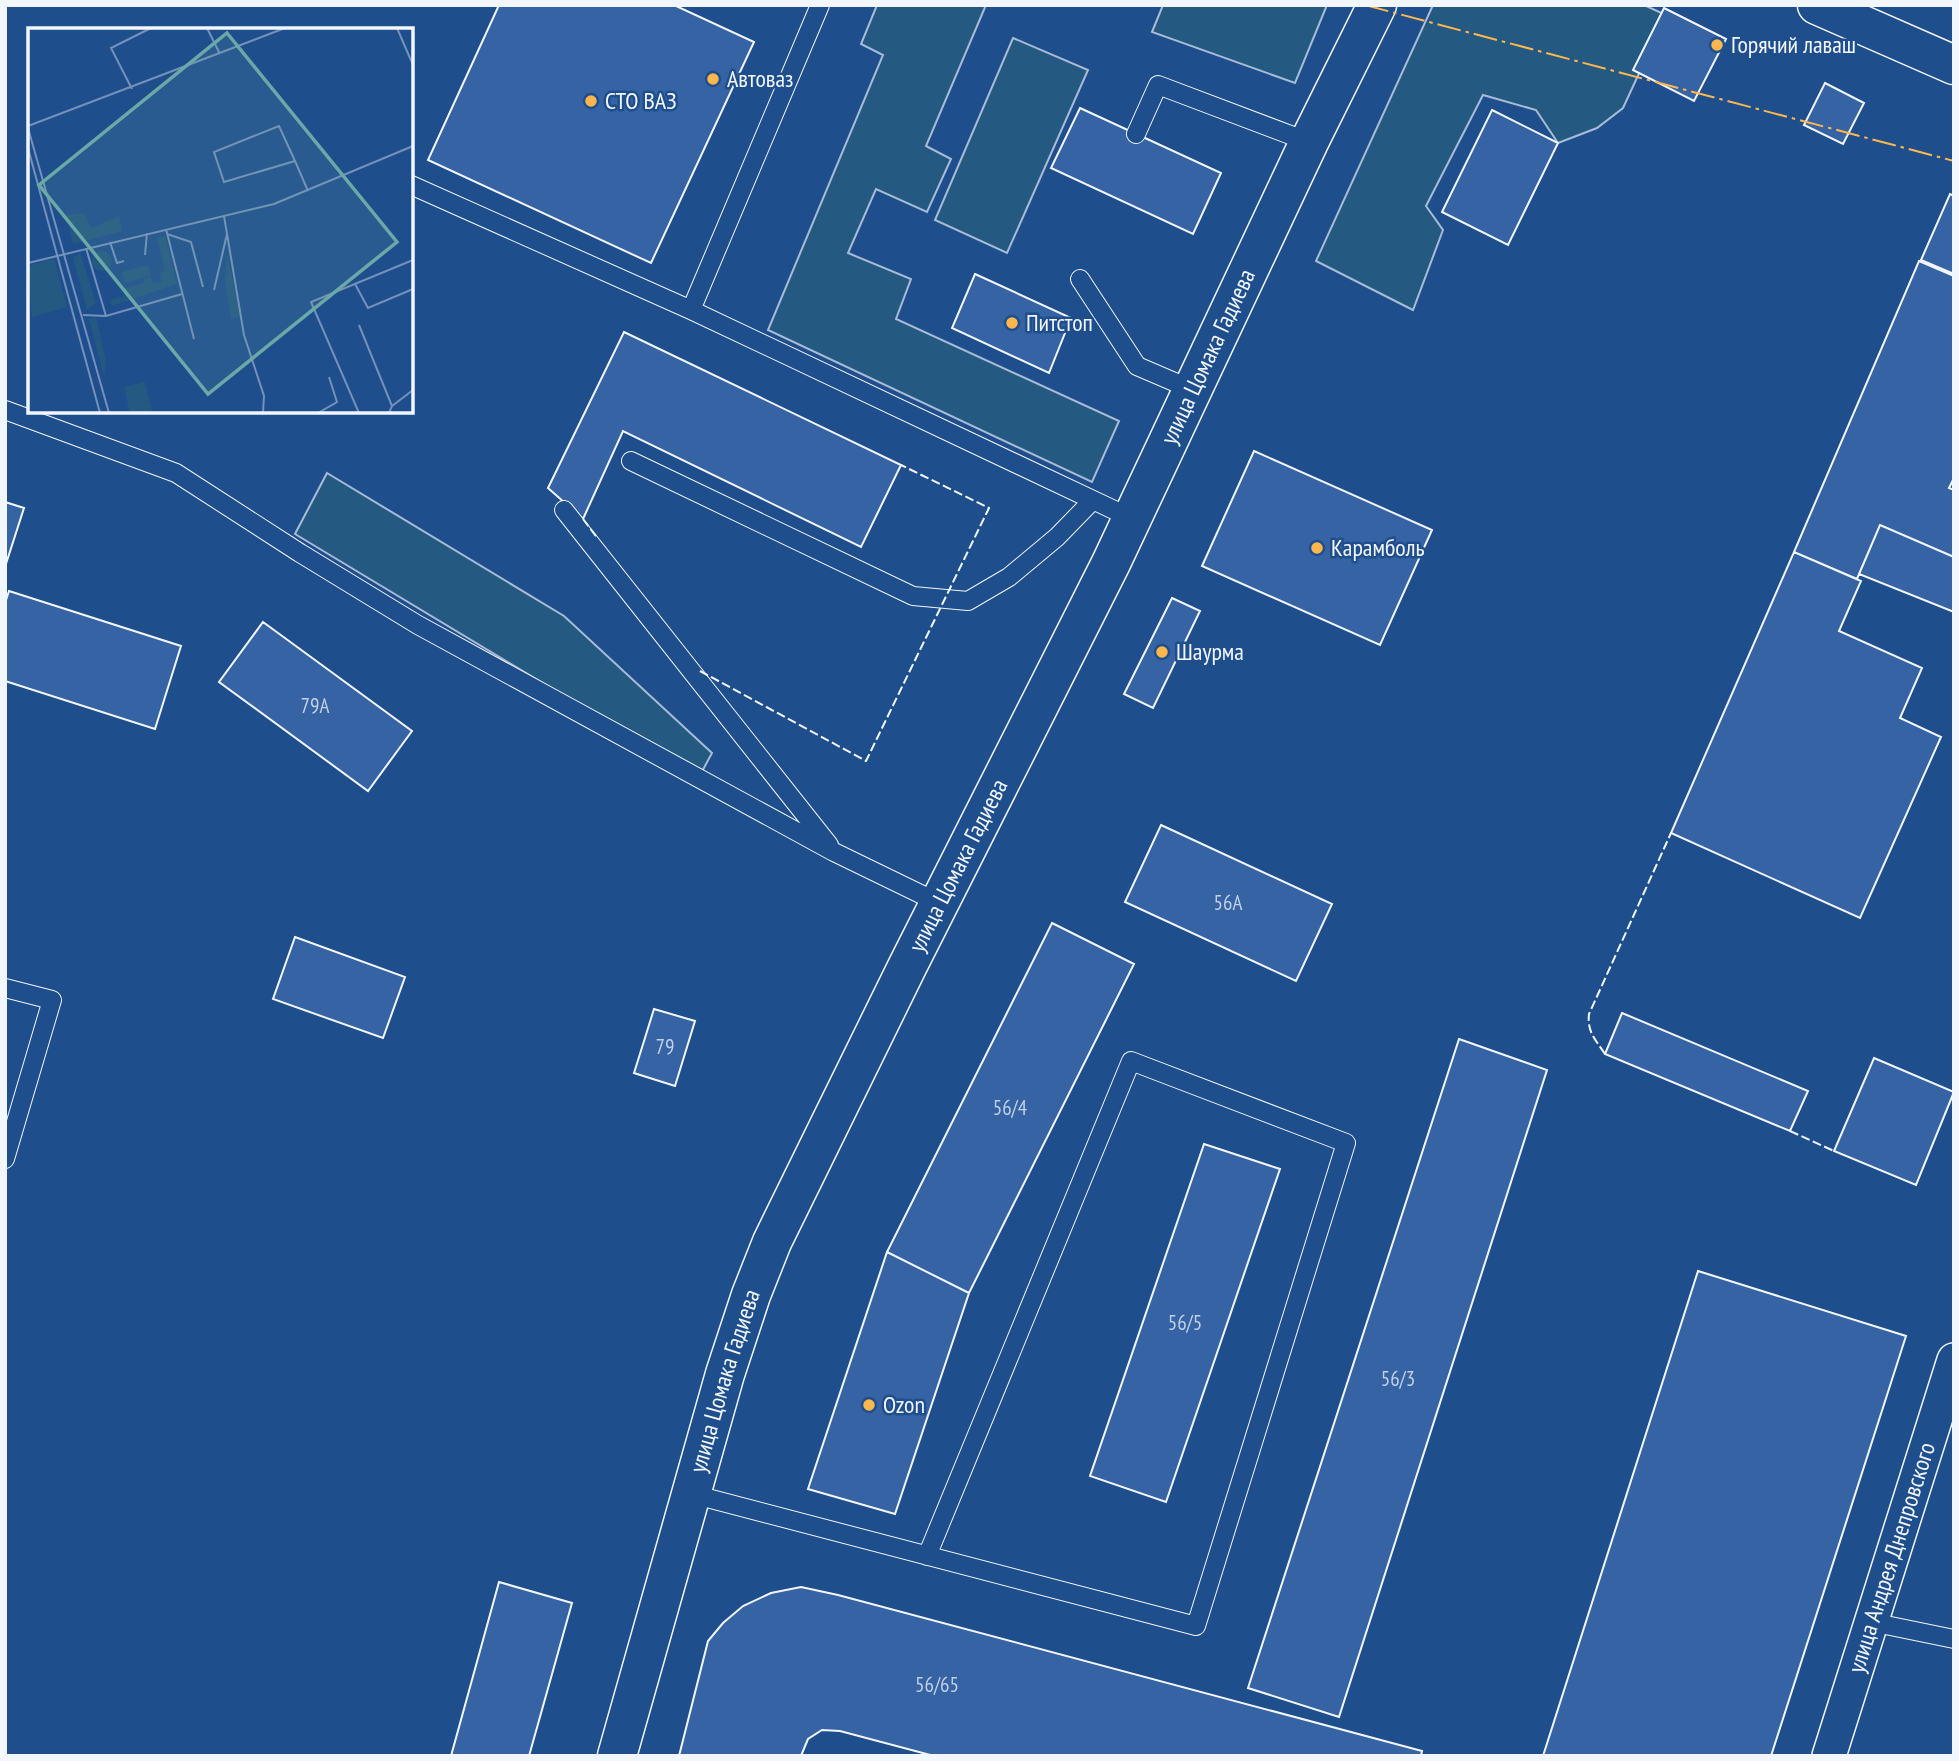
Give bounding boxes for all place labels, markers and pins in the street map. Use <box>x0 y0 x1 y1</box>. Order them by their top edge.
place label: Горячий лаваш <box>1731 29 1856 60</box>
marker: Горячий лаваш <box>1709 37 1725 53</box>
place label: Автоваз <box>727 63 793 94</box>
marker: Автоваз <box>705 71 721 87</box>
place label: СТО ВАЗ <box>605 85 677 116</box>
marker: СТО ВАЗ <box>583 93 599 109</box>
place label: Питстоп <box>1026 307 1093 338</box>
marker: Питстоп <box>1004 315 1020 331</box>
place label: Карамболь <box>1331 532 1425 563</box>
marker: Карамболь <box>1309 540 1325 556</box>
place label: Шаурма <box>1176 636 1244 667</box>
marker: Шаурма <box>1154 644 1170 660</box>
place label: Ozon <box>883 1389 925 1420</box>
marker: Ozon <box>861 1397 877 1413</box>

